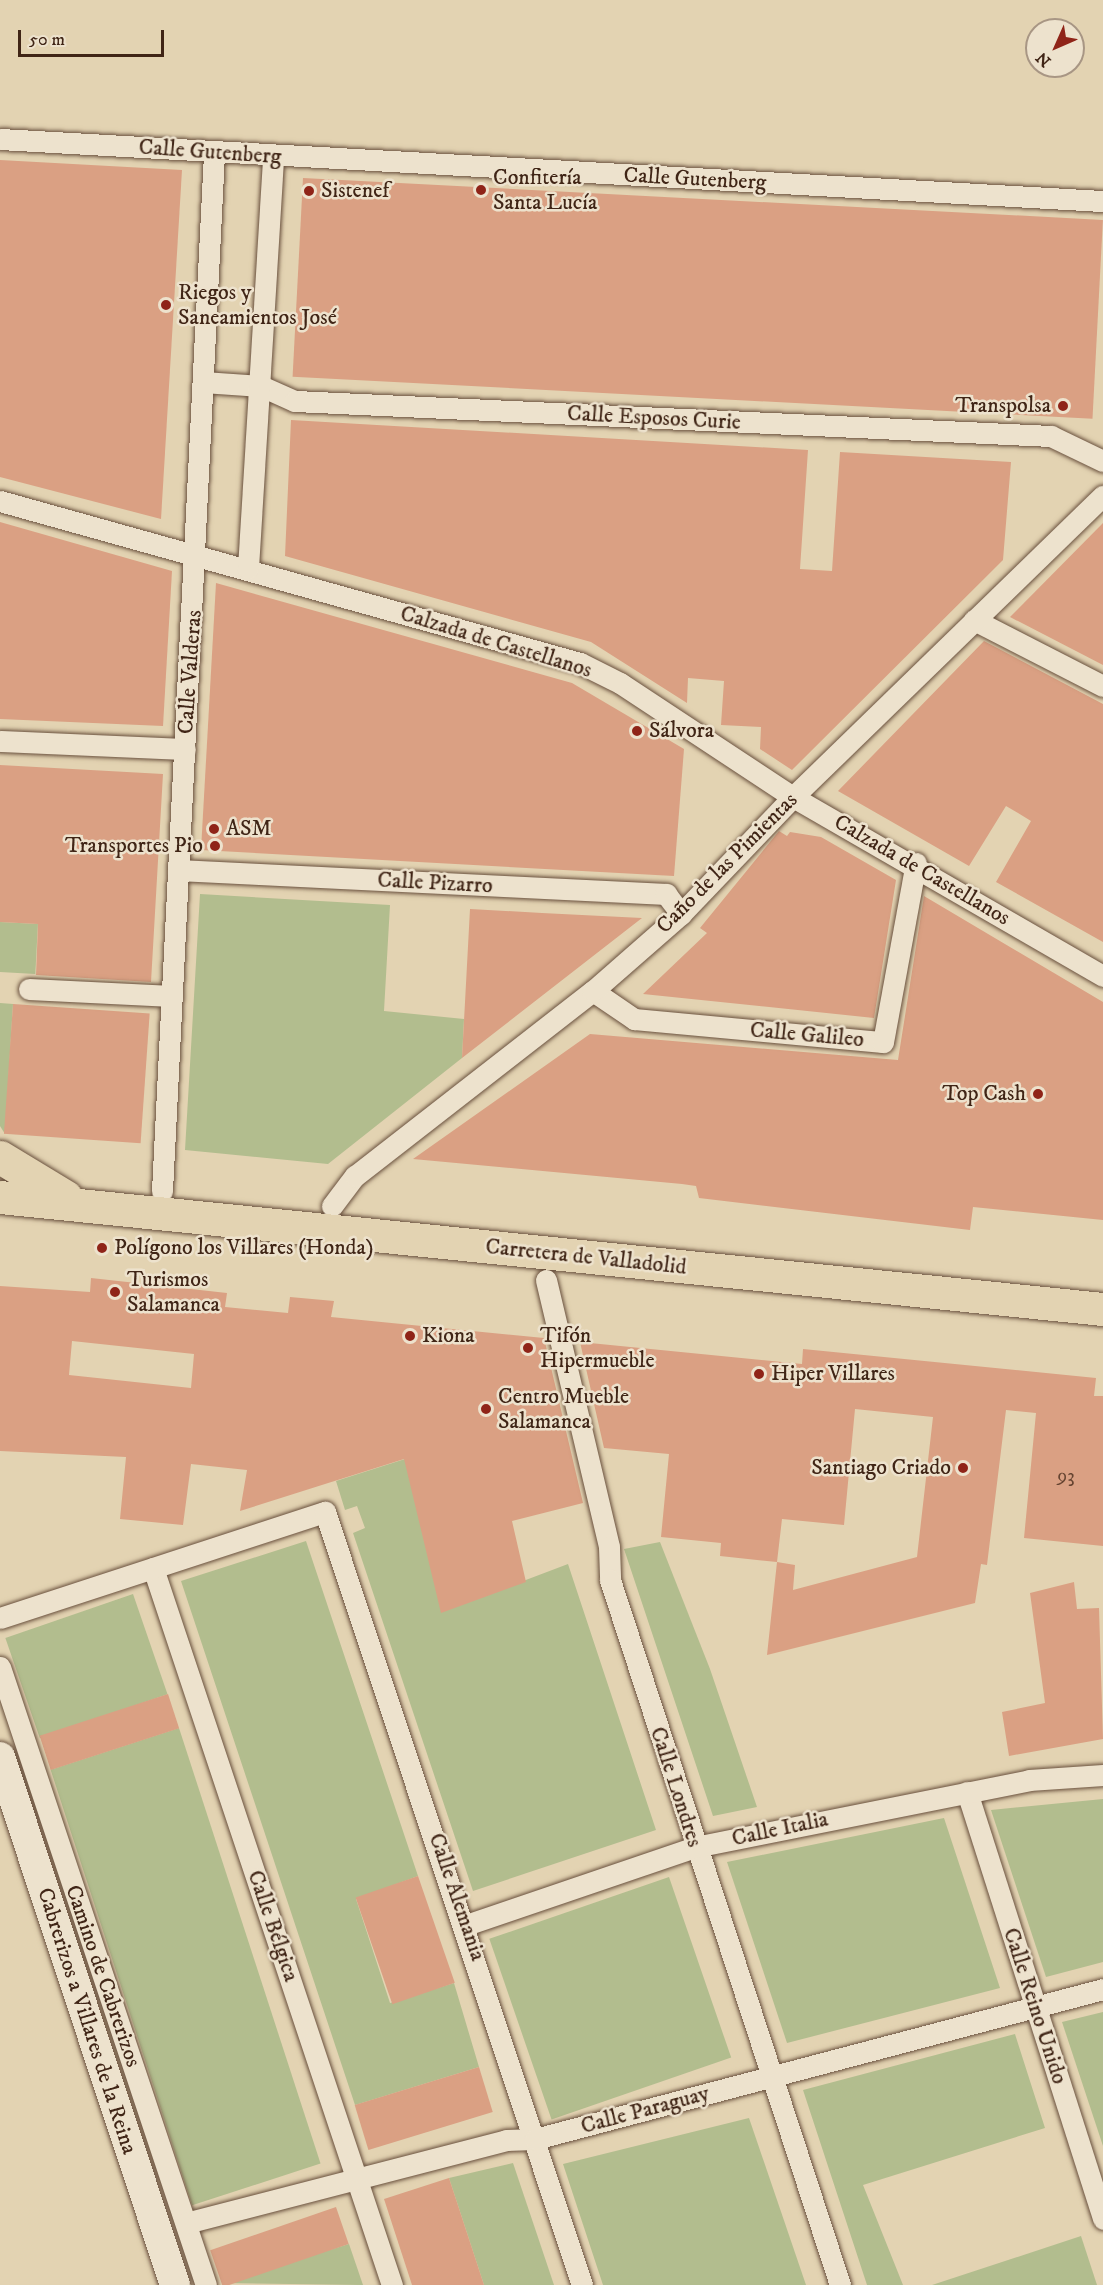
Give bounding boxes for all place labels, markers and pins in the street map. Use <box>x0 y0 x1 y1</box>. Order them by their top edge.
place label: Confitería Santa Lucía <box>493 164 597 216</box>
place label: Sistenef <box>321 178 389 204</box>
marker: Confitería Santa Lucía <box>474 183 488 197</box>
marker: Sistenef <box>302 184 316 198</box>
place label: Riegos y Saneamientos José <box>178 279 337 330</box>
marker: Riegos y Saneamientos José <box>159 298 173 312</box>
place label: Transpolsa <box>955 393 1051 419</box>
marker: Transpolsa <box>1056 399 1070 413</box>
place label: Sálvora <box>649 718 714 744</box>
marker: Sálvora <box>630 724 644 738</box>
place label: ASM <box>226 816 272 842</box>
marker: ASM <box>207 822 221 836</box>
place label: Transportes Pio <box>65 833 203 859</box>
marker: Transportes Pio <box>208 839 222 853</box>
place label: Top Cash <box>942 1081 1026 1107</box>
marker: Top Cash <box>1031 1087 1045 1101</box>
place label: Polígono los Villares (Honda) <box>114 1235 373 1261</box>
marker: Polígono los Villares (Honda) <box>95 1241 109 1255</box>
place label: Turismos Salamanca <box>127 1266 220 1318</box>
marker: Turismos Salamanca <box>108 1285 122 1299</box>
place label: Tifón Hipermueble <box>540 1322 654 1374</box>
place label: Kiona <box>422 1323 475 1349</box>
marker: Kiona <box>403 1329 417 1343</box>
marker: Tifón Hipermueble <box>521 1341 535 1355</box>
place label: Hiper Villares <box>771 1361 895 1387</box>
marker: Hiper Villares <box>752 1367 766 1381</box>
place label: Centro Mueble Salamanca <box>498 1383 629 1434</box>
marker: Centro Mueble Salamanca <box>479 1402 493 1416</box>
place label: Santiago Criado <box>811 1455 951 1481</box>
marker: Santiago Criado <box>956 1461 970 1475</box>

